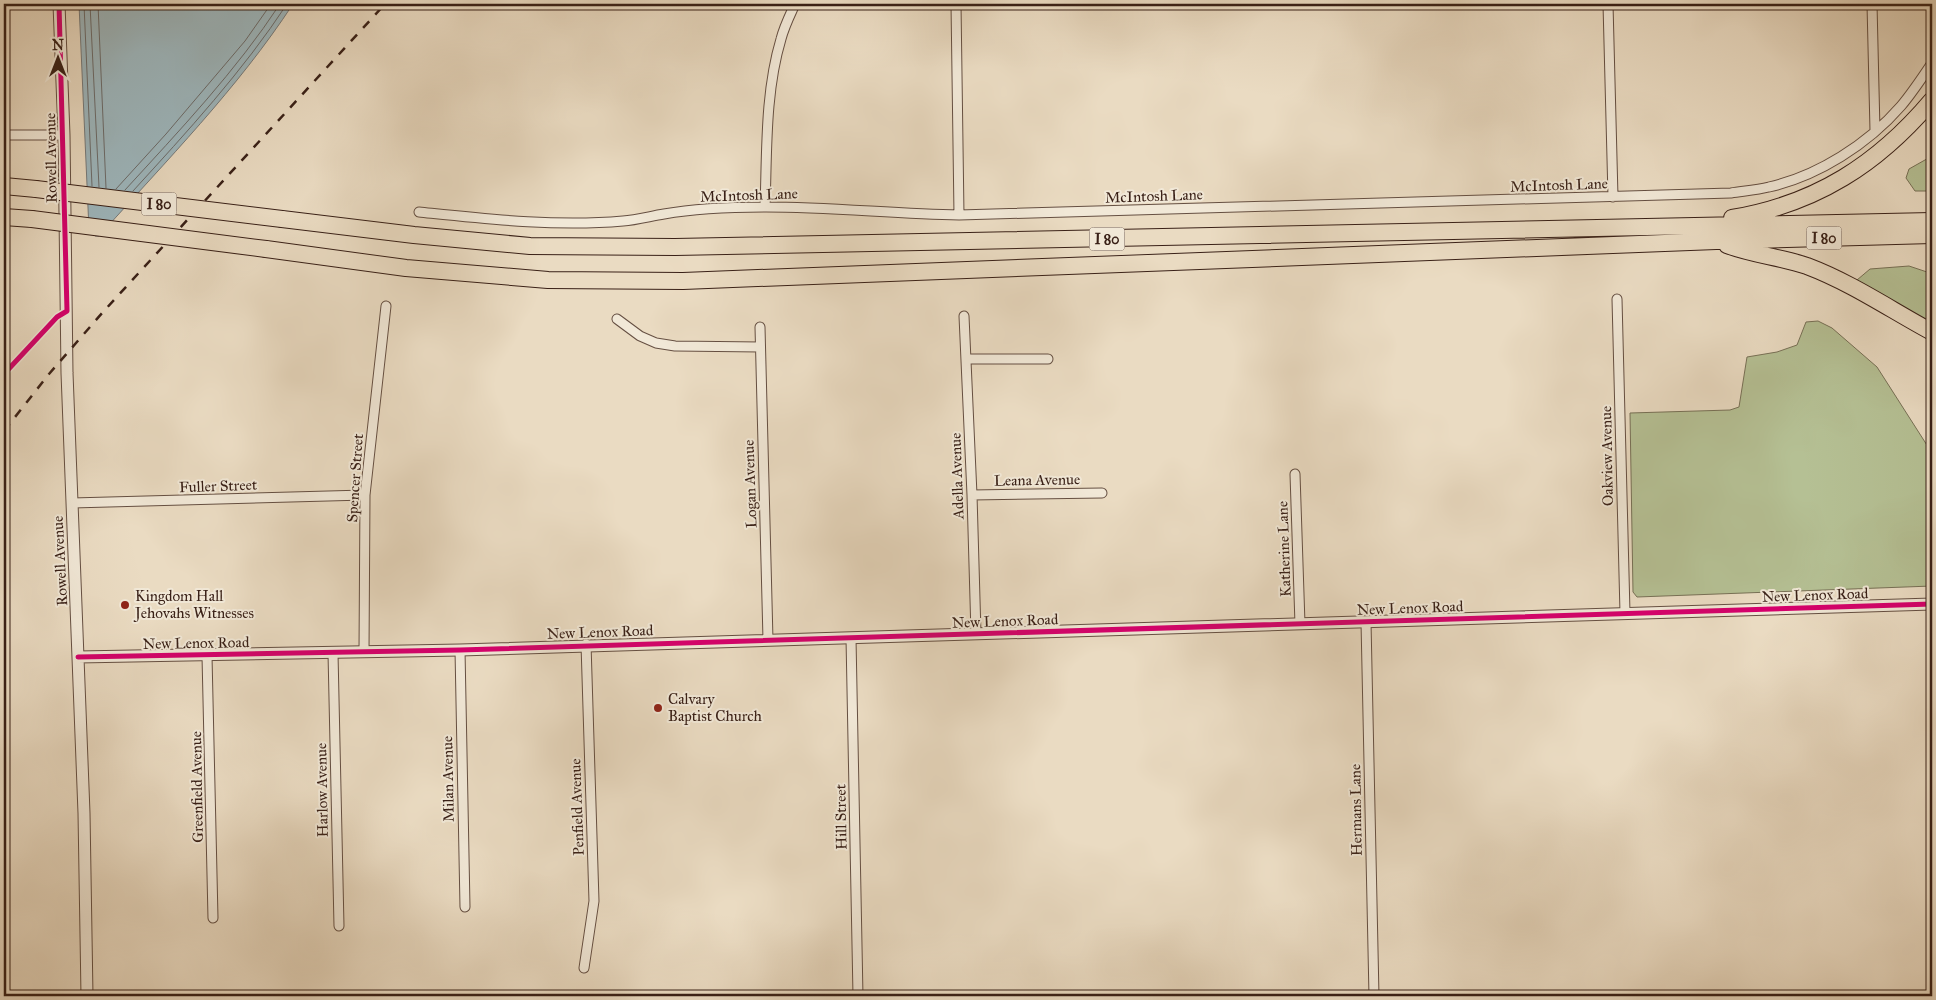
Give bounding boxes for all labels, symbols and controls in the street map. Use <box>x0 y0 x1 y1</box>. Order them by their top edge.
north arrow <box>32 32 82 82</box>
text: N <box>52 37 64 54</box>
street label: Rowell Avenue <box>41 113 61 203</box>
street label: McIntosh Lane <box>1510 174 1608 196</box>
street label: McIntosh Lane <box>700 184 798 206</box>
street label: McIntosh Lane <box>1105 185 1203 207</box>
road number: I 80 <box>142 192 176 215</box>
road number: I 80 <box>1806 227 1842 250</box>
road number: I 80 <box>1090 228 1124 250</box>
street label: Oakview Avenue <box>1597 406 1617 506</box>
street label: Spencer Street <box>343 432 367 523</box>
street label: Adella Avenue <box>946 432 968 521</box>
street label: Logan Avenue <box>739 439 761 529</box>
street label: Leana Avenue <box>994 470 1080 490</box>
street label: Fuller Street <box>179 476 258 496</box>
street label: Katherine Lane <box>1273 501 1295 597</box>
street label: Rowell Avenue <box>49 515 71 607</box>
street label: New Lenox Road <box>1761 584 1869 606</box>
place label: Kingdom Hall Jehovahs Witnesses <box>133 587 254 623</box>
street label: New Lenox Road <box>1356 597 1464 619</box>
marker: Kingdom Hall Jehovahs Witnesses <box>119 599 131 611</box>
street label: New Lenox Road <box>951 610 1059 632</box>
street label: New Lenox Road <box>546 621 654 643</box>
street label: New Lenox Road <box>143 633 250 653</box>
place label: Calvary Baptist Church <box>668 690 763 725</box>
marker: Calvary Baptist Church <box>652 702 664 714</box>
street label: Greenfield Avenue <box>187 731 207 843</box>
street label: Milan Avenue <box>438 736 458 822</box>
street label: Harlow Avenue <box>312 743 332 837</box>
street label: Penfield Avenue <box>566 758 588 856</box>
street label: Hermans Lane <box>1346 764 1366 856</box>
street label: Hill Street <box>831 783 851 850</box>

